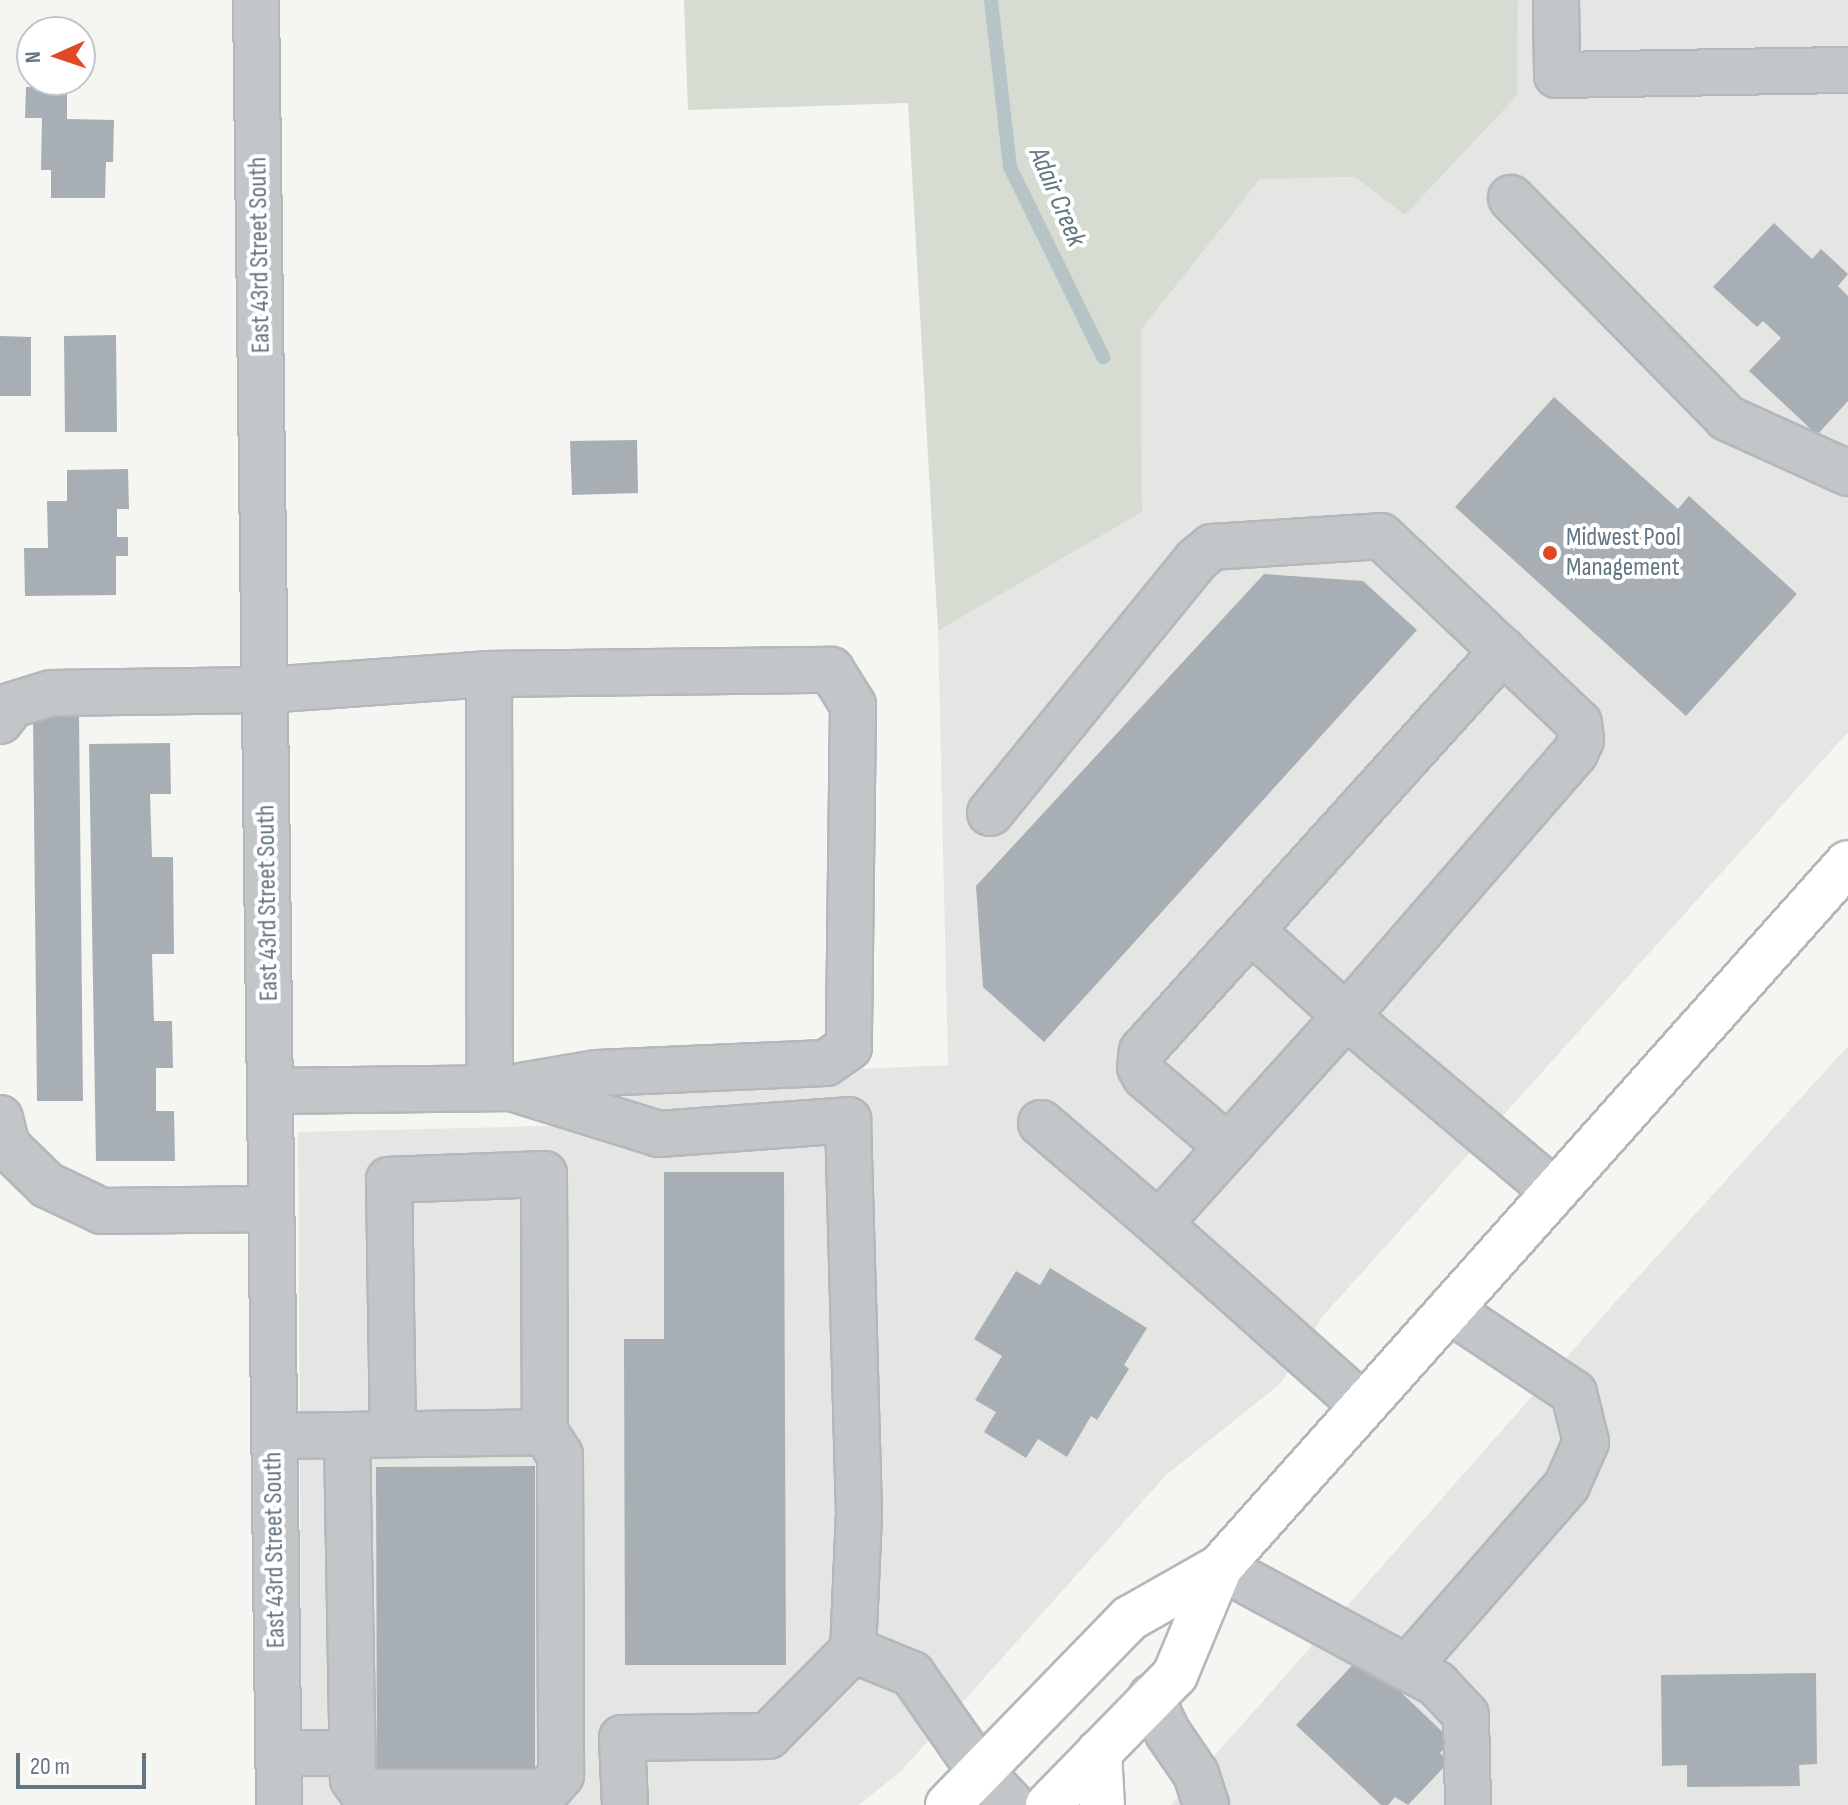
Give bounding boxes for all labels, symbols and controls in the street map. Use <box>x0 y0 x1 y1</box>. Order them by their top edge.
north arrow <box>16 16 96 96</box>
text: N <box>20 51 47 64</box>
water label: Adair Creek <box>1021 142 1093 252</box>
street label: East 43rd Street South <box>243 157 277 353</box>
place label: Midwest Pool Management <box>1566 522 1681 584</box>
marker: Midwest Pool Management <box>1541 544 1559 562</box>
street label: East 43rd Street South <box>251 805 285 1001</box>
street label: East 43rd Street South <box>258 1452 292 1648</box>
scale bar <box>20 1737 150 1787</box>
text: 20 m <box>30 1752 70 1781</box>

